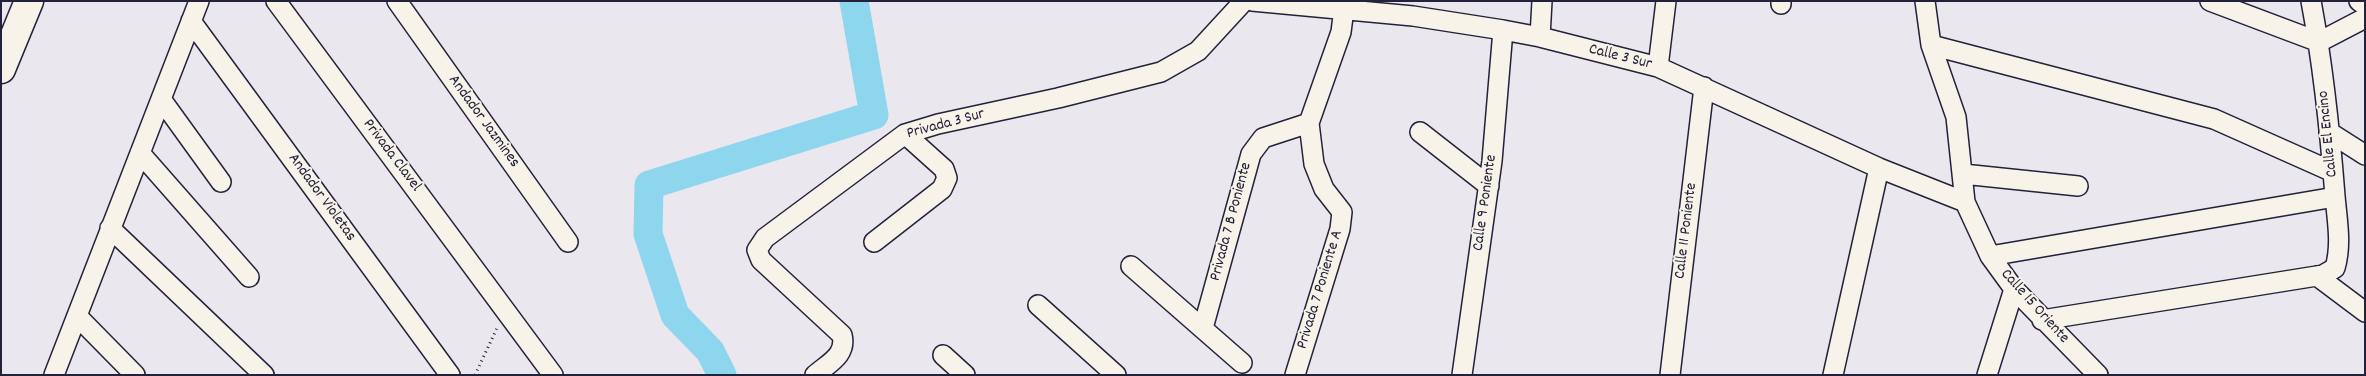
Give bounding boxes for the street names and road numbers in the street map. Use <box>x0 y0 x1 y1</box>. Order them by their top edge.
street label: Calle 3 Sur <box>1586 41 1654 75</box>
street label: Andador Jazmines <box>443 72 523 172</box>
street label: Calle El Encino <box>2315 90 2343 178</box>
street label: Privada 3 Sur <box>905 105 987 145</box>
street label: Privada Clavel <box>358 116 424 196</box>
street label: Andador Violetas <box>283 150 359 246</box>
street label: Calle 9 Poniente <box>1470 154 1502 252</box>
street label: Privada 7 B Poniente <box>1207 161 1257 283</box>
street label: Calle 11 Poniente <box>1672 182 1702 280</box>
street label: Privada 7 Poniente A <box>1294 228 1348 352</box>
street label: Calle 15 Oriente <box>1996 266 2072 348</box>

